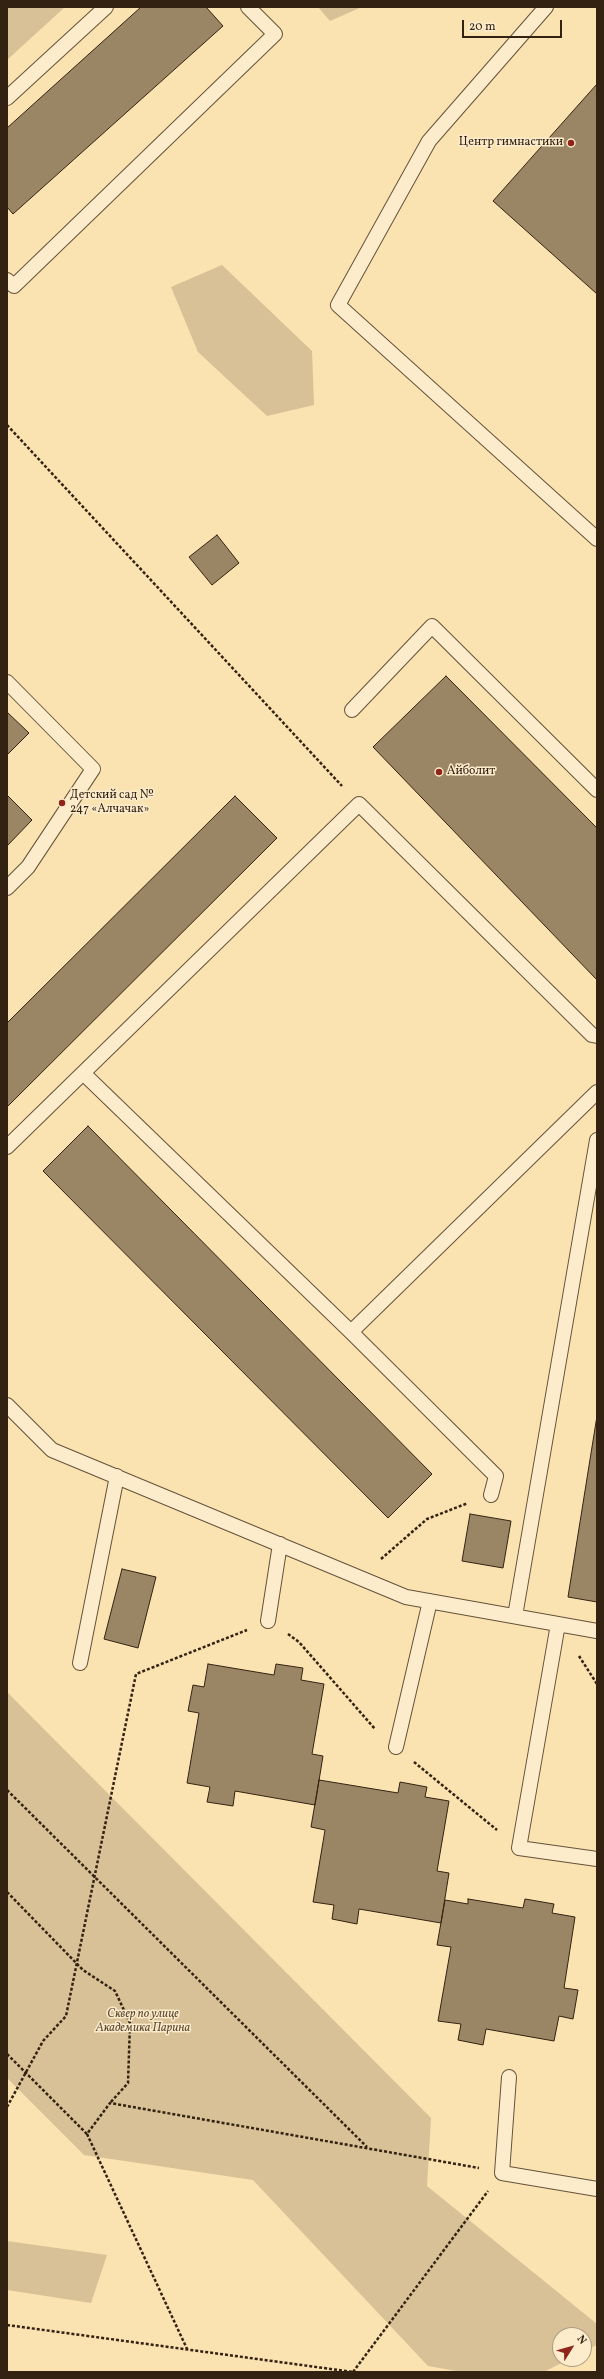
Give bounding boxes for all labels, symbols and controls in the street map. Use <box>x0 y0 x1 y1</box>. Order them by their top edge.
scale bar <box>464 12 564 38</box>
text: 20 m <box>469 19 496 35</box>
place label: Центр гимнастики <box>459 136 563 150</box>
marker: Центр гимнастики <box>566 138 576 148</box>
place label: Айболит <box>447 765 495 779</box>
marker: Айболит <box>434 767 444 777</box>
place label: Детский сад № 247 «Алчачак» <box>70 789 154 817</box>
marker: Детский сад № 247 «Алчачак» <box>57 798 67 808</box>
park label: Сквер по улице Академика Парина <box>96 2008 190 2036</box>
north arrow <box>552 2327 592 2367</box>
text: N <box>573 2332 590 2348</box>

